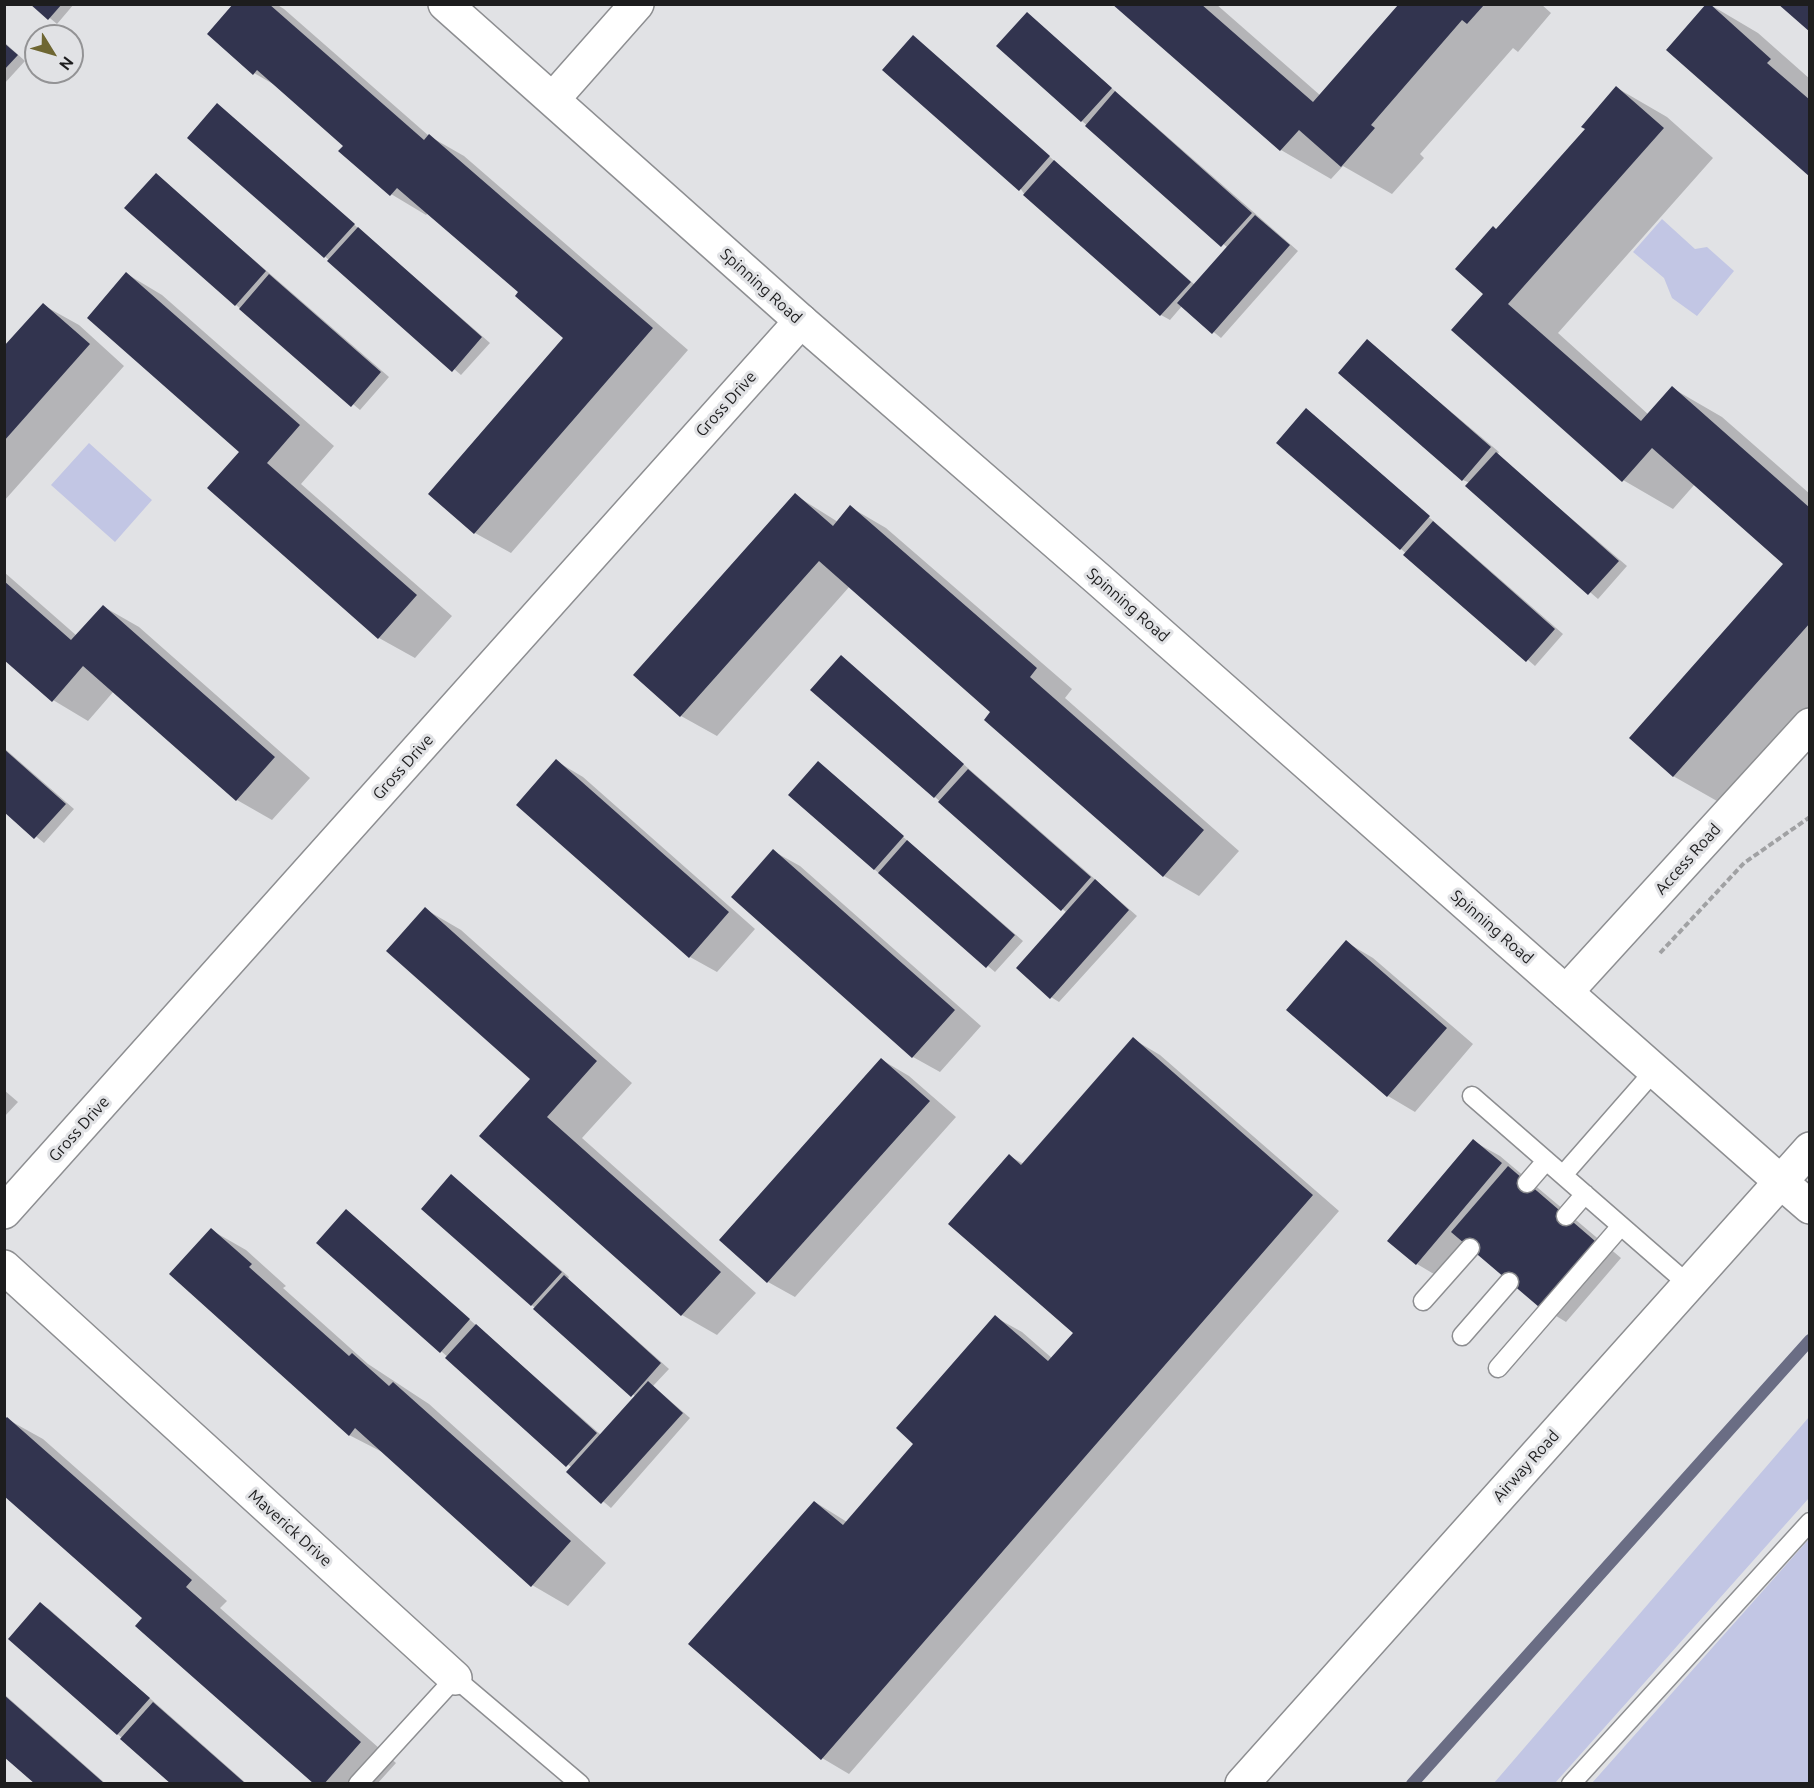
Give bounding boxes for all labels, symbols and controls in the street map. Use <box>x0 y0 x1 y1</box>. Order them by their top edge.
north arrow <box>24 24 84 84</box>
text: N <box>56 53 78 74</box>
street label: Spinning Road <box>716 245 806 327</box>
street label: Gross Drive <box>692 367 760 441</box>
street label: Spinning Road <box>1083 564 1173 646</box>
street label: Gross Drive <box>369 730 437 804</box>
street label: Access Road <box>1651 820 1725 898</box>
street label: Spinning Road <box>1447 886 1537 968</box>
street label: Gross Drive <box>45 1092 113 1166</box>
street label: Airway Road <box>1489 1426 1563 1506</box>
street label: Maverick Drive <box>244 1486 336 1570</box>

